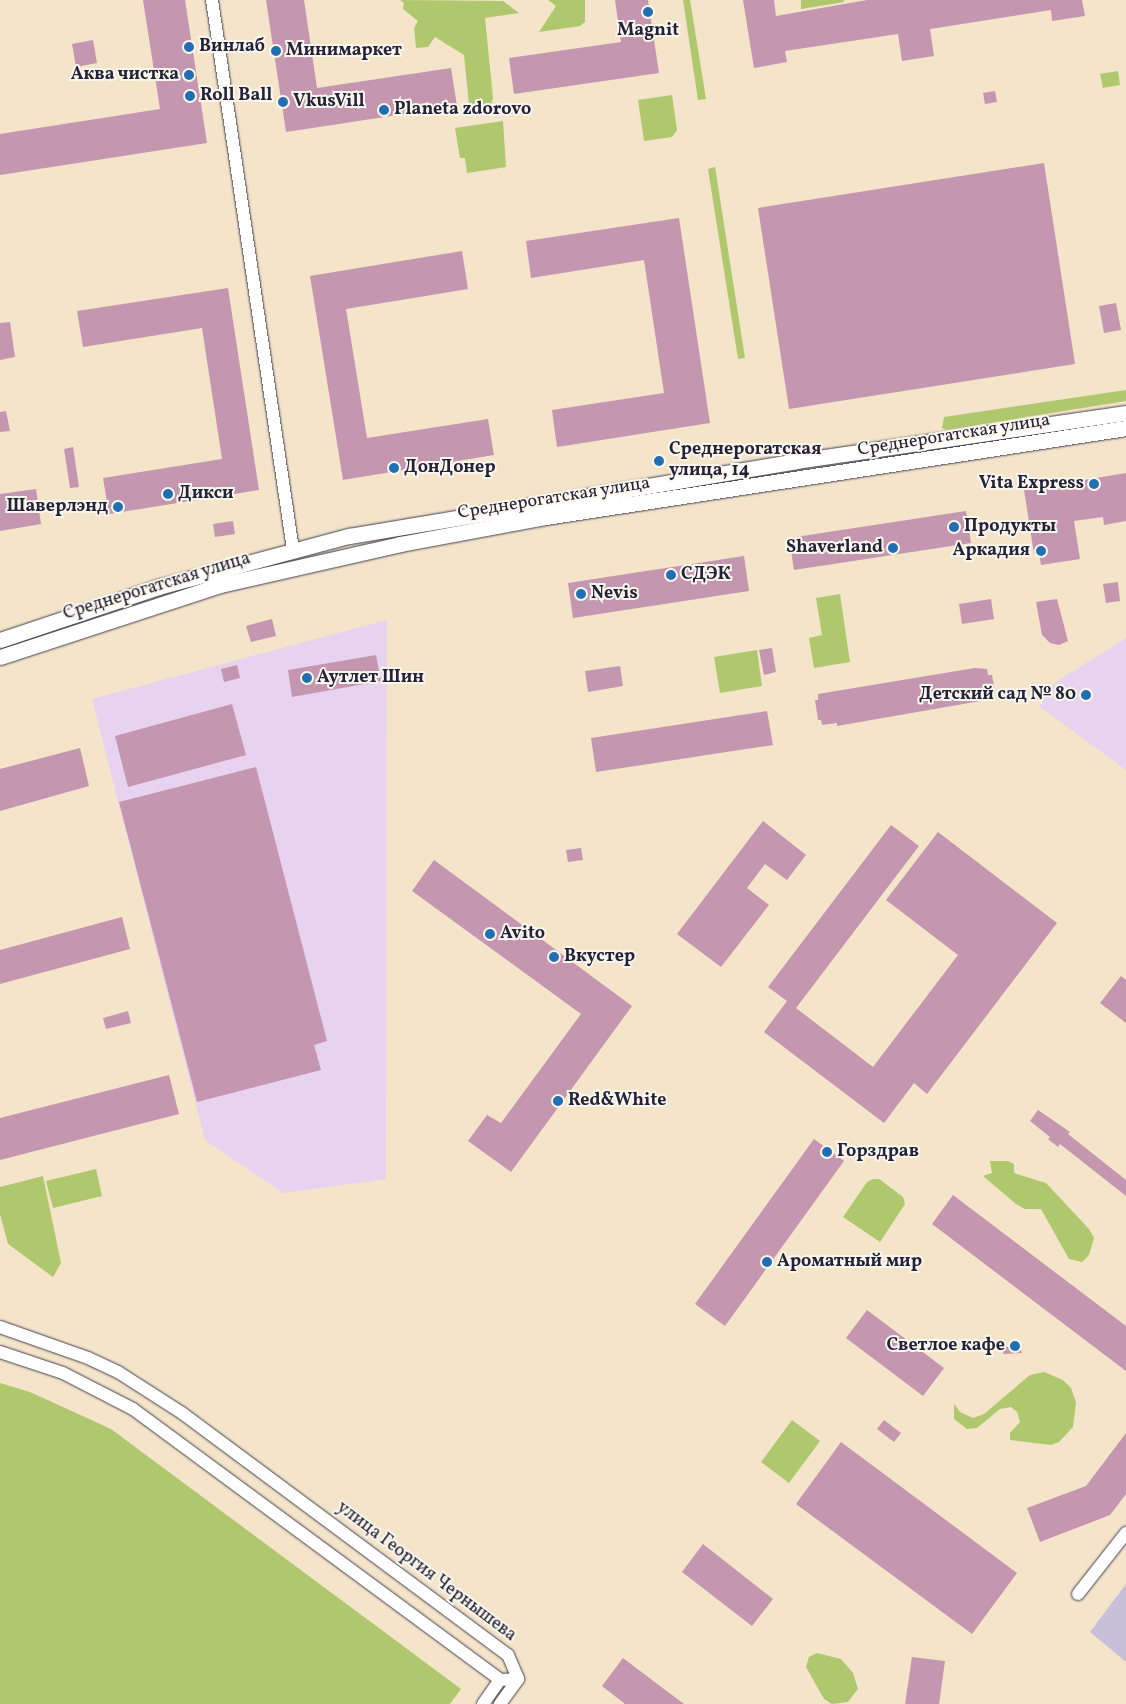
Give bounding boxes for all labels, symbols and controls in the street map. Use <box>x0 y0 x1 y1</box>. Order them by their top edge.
marker: Magnit <box>642 6 654 18</box>
place label: Magnit <box>617 20 679 42</box>
place label: Винлаб <box>199 36 265 58</box>
place label: Минимаркет <box>286 40 402 62</box>
marker: Винлаб <box>183 41 195 53</box>
marker: Минимаркет <box>270 45 282 57</box>
place label: Аква чистка <box>71 64 179 86</box>
marker: Аква чистка <box>183 69 195 81</box>
place label: Roll Ball <box>200 85 272 107</box>
marker: Roll Ball <box>184 90 196 102</box>
place label: VkusVill <box>293 91 365 113</box>
marker: VkusVill <box>277 96 289 108</box>
place label: Planeta zdorovo <box>394 99 531 121</box>
marker: Planeta zdorovo <box>378 104 390 116</box>
street label: Среднерогатская улица <box>856 410 1052 462</box>
place label: Среднерогатская улица, 14 <box>669 440 821 482</box>
marker: Среднерогатская улица, 14 <box>653 455 665 467</box>
place label: ДонДонер <box>404 457 496 479</box>
marker: ДонДонер <box>388 462 400 474</box>
street label: Среднерогатская улица <box>456 473 652 525</box>
place label: Vita Express <box>979 473 1084 495</box>
marker: Vita Express <box>1088 478 1100 490</box>
place label: Дикси <box>178 483 234 505</box>
marker: Дикси <box>162 488 174 500</box>
place label: Шаверлэнд <box>7 496 108 518</box>
marker: Шаверлэнд <box>112 501 124 513</box>
place label: Продукты <box>964 516 1056 538</box>
marker: Продукты <box>948 521 960 533</box>
place label: Shaverland <box>786 537 883 559</box>
place label: Аркадия <box>953 540 1030 562</box>
marker: Shaverland <box>887 542 899 554</box>
marker: Аркадия <box>1034 544 1048 558</box>
street label: Среднерогатская улица <box>61 548 253 626</box>
place label: СДЭК <box>681 564 731 586</box>
marker: СДЭК <box>665 569 677 581</box>
place label: Nevis <box>591 583 638 605</box>
marker: Nevis <box>575 588 587 600</box>
place label: Аутлет Шин <box>317 667 424 689</box>
marker: Аутлет Шин <box>301 672 313 684</box>
place label: Детский сад № 80 <box>919 684 1076 706</box>
marker: Детский сад № 80 <box>1080 689 1092 701</box>
place label: Avito <box>500 923 545 945</box>
marker: Avito <box>484 928 496 940</box>
place label: Вкустер <box>564 946 635 968</box>
marker: Вкустер <box>548 951 560 963</box>
place label: Red&White <box>568 1090 666 1112</box>
marker: Red&White <box>552 1095 564 1107</box>
place label: Горздрав <box>837 1141 919 1163</box>
marker: Горздрав <box>821 1146 833 1158</box>
place label: Ароматный мир <box>777 1251 922 1273</box>
marker: Ароматный мир <box>761 1256 773 1268</box>
place label: Светлое кафе <box>887 1335 1005 1357</box>
marker: Светлое кафе <box>1009 1340 1021 1352</box>
street label: улица Георгия Чернышева <box>332 1497 520 1647</box>

